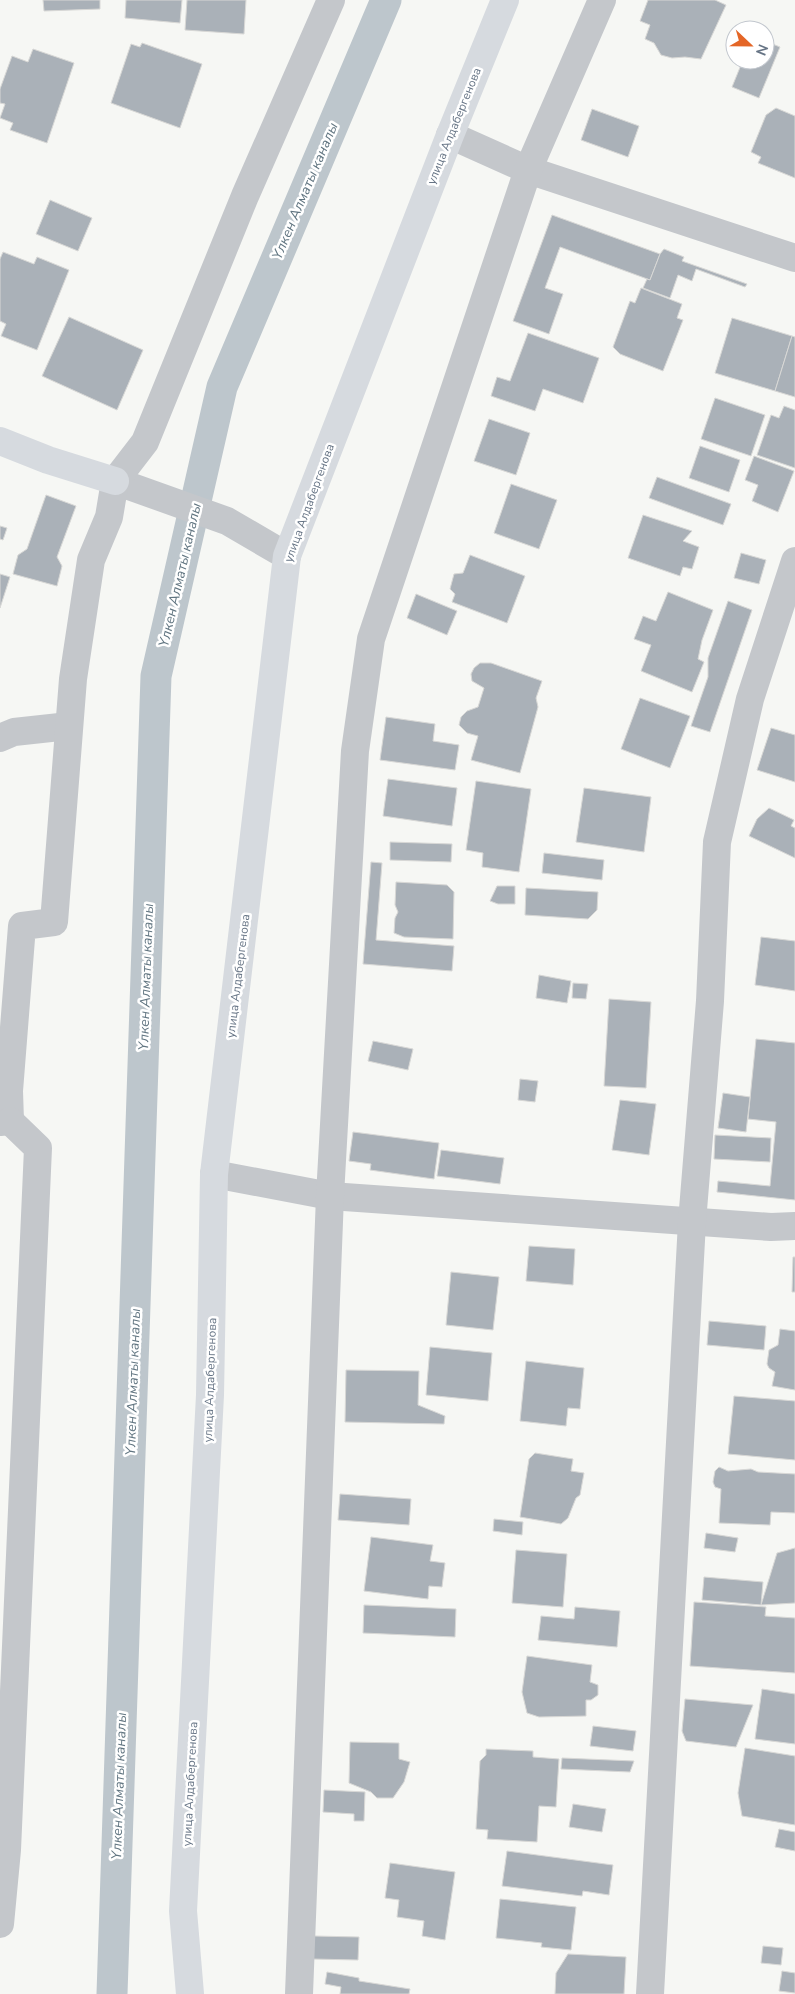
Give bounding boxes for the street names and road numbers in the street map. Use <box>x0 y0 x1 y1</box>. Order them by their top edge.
street label: улица Алдабергенова <box>423 65 485 187</box>
street label: улица Алдабергенова <box>280 442 338 564</box>
street label: улица Алдабергенова <box>222 913 254 1039</box>
street label: улица Алдабергенова <box>200 1317 220 1443</box>
street label: улица Алдабергенова <box>179 1721 201 1847</box>

